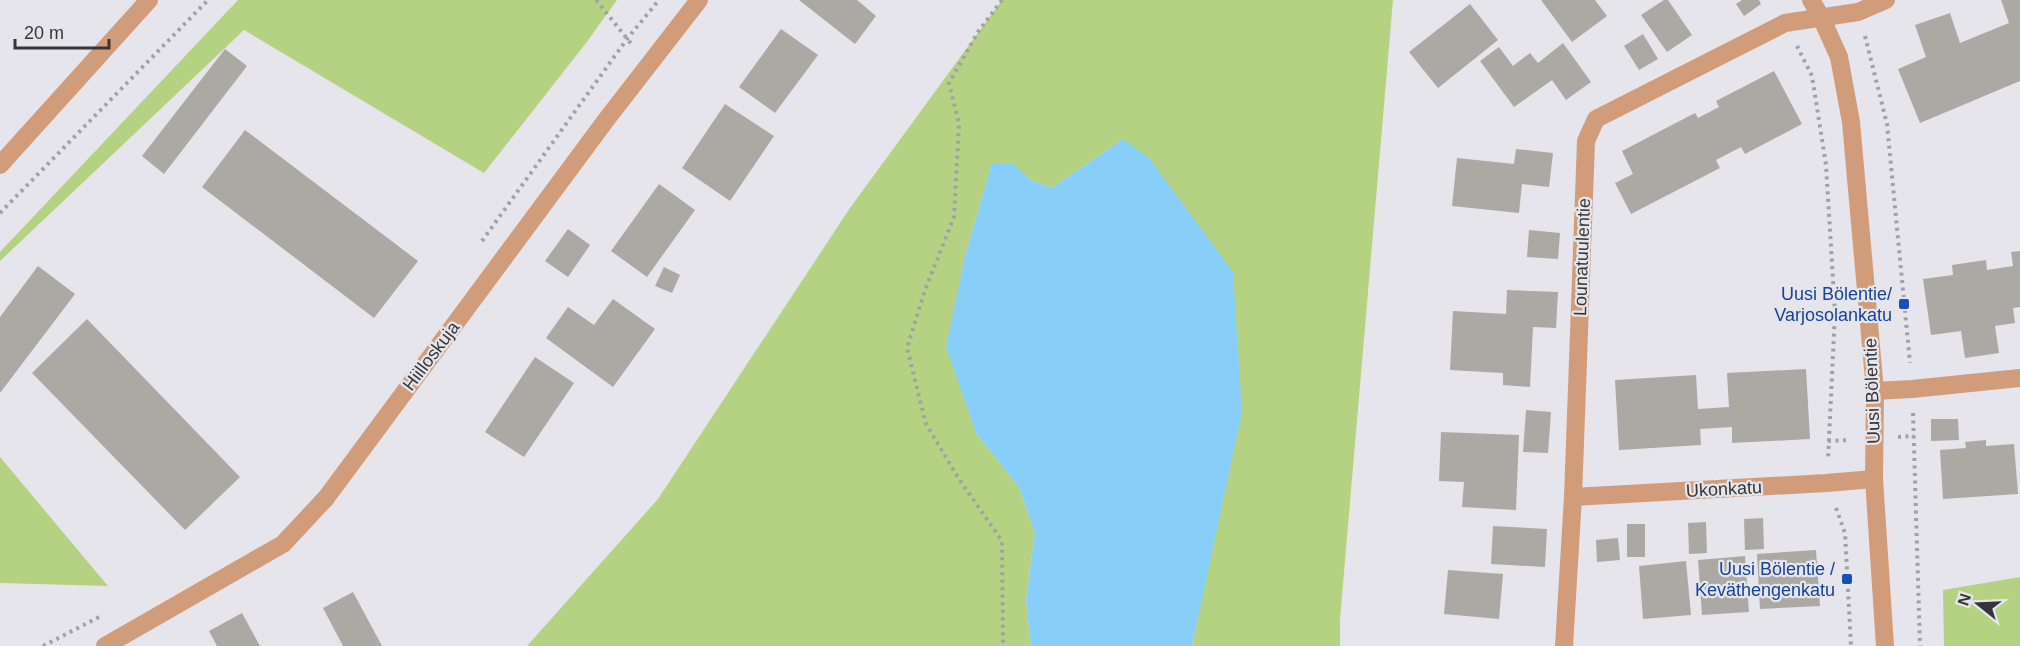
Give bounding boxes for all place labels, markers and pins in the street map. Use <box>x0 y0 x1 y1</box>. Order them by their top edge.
place label: Uusi Bölentie/ Varjosolankatu <box>1774 284 1892 325</box>
marker: Uusi Bölentie/ Varjosolankatu <box>1897 297 1911 311</box>
place label: Uusi Bölentie / Keväthengenkatu <box>1695 559 1835 600</box>
marker: Uusi Bölentie / Keväthengenkatu <box>1840 572 1854 586</box>

